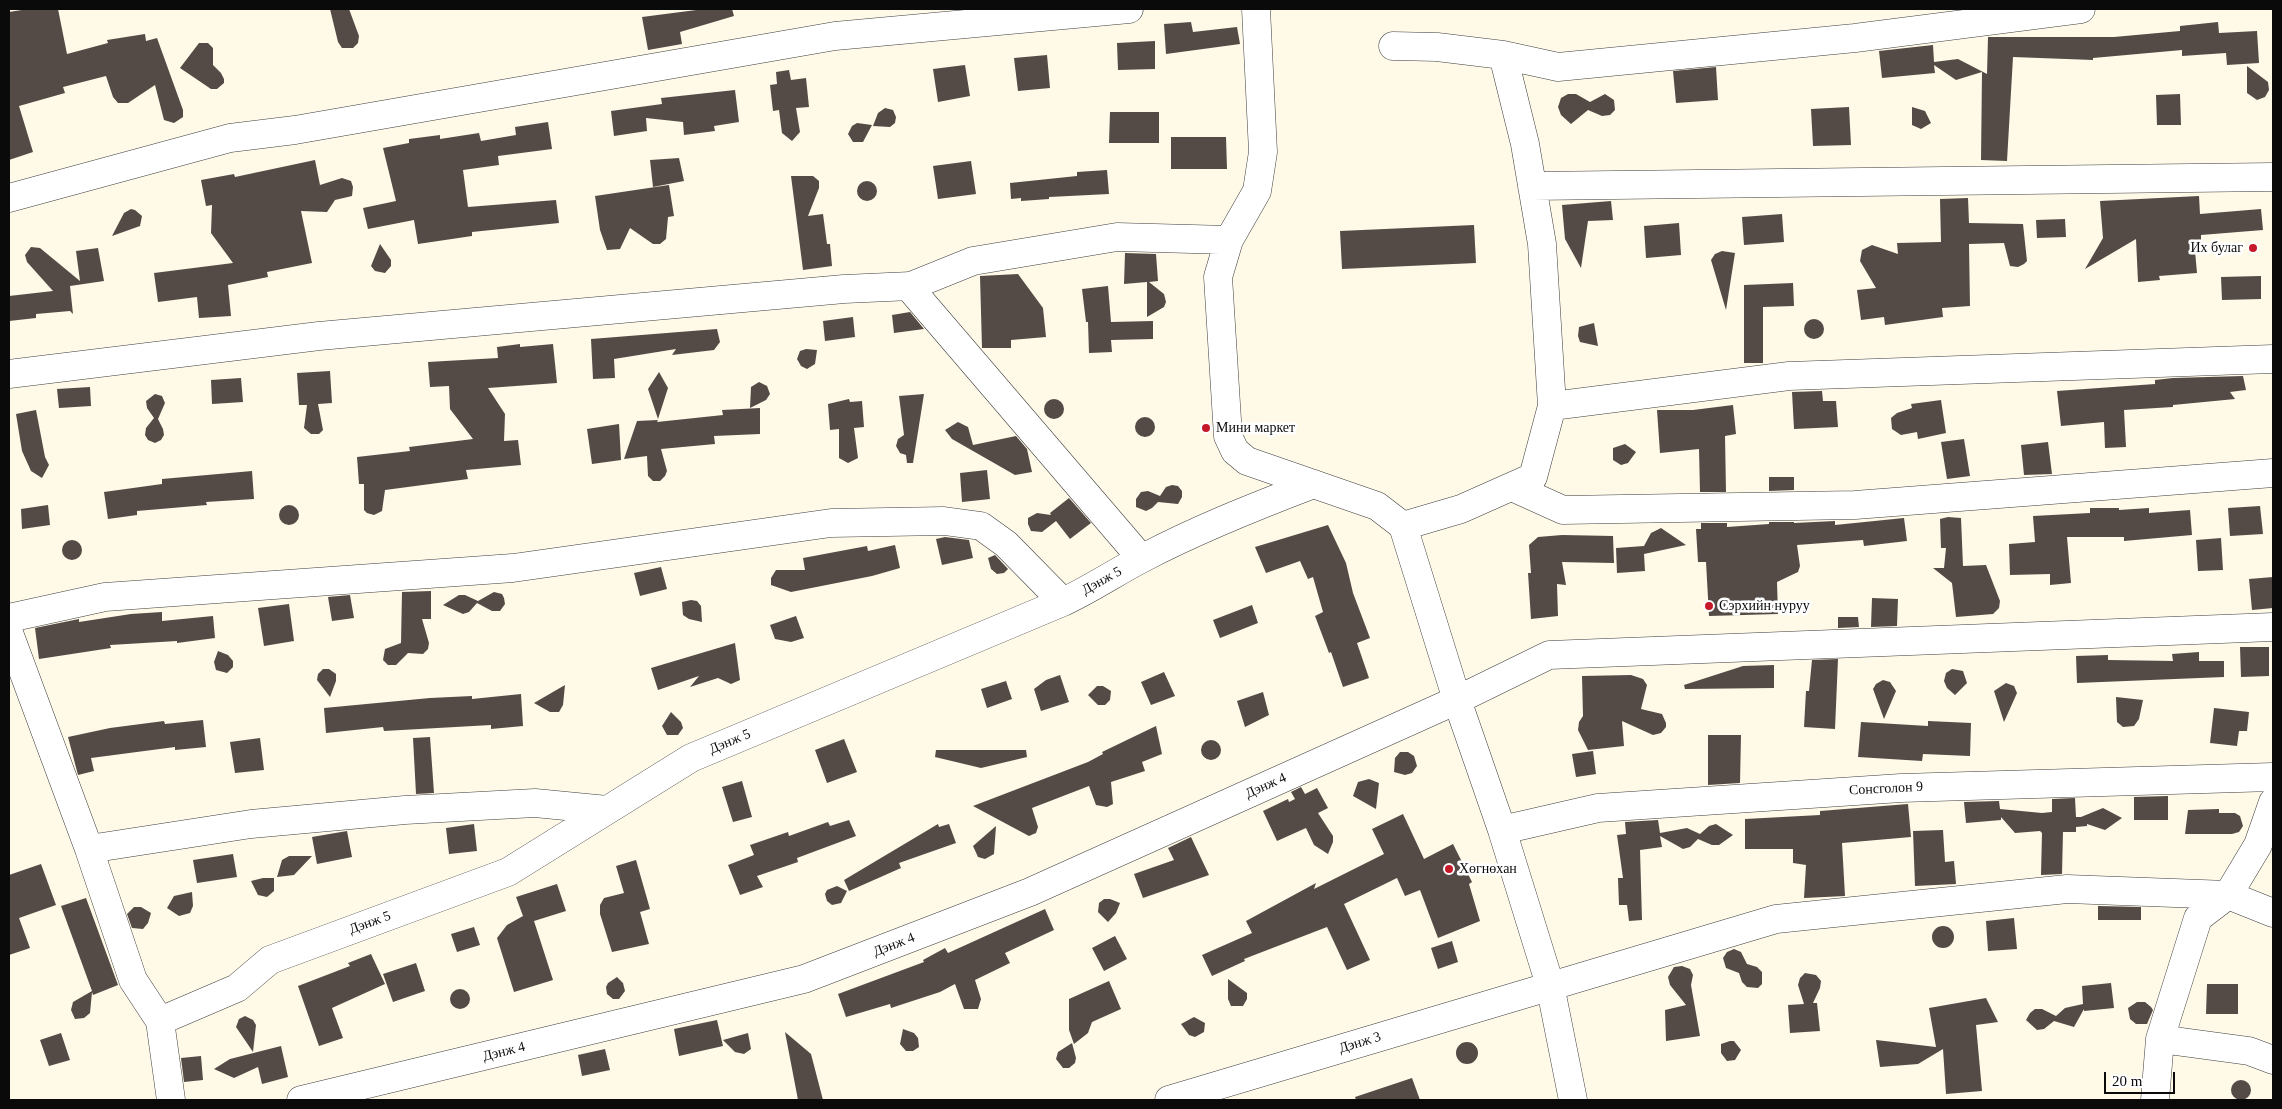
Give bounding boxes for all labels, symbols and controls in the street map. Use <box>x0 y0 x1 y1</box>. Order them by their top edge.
place label: Их булаг <box>2190 240 2243 256</box>
marker: Их булаг <box>2247 242 2259 254</box>
place label: Мини маркет <box>1216 420 1295 436</box>
marker: Мини маркет <box>1200 422 1212 434</box>
street label: Дэнж 5 <box>1079 563 1125 599</box>
place label: Сэрхийн нуруу <box>1719 598 1810 614</box>
marker: Сэрхийн нуруу <box>1703 600 1715 612</box>
street label: Дэнж 5 <box>707 726 753 758</box>
street label: Дэнж 4 <box>1243 770 1289 802</box>
street label: Сонсголон 9 <box>1848 779 1924 799</box>
place label: Хөгнөхан <box>1459 861 1517 877</box>
marker: Хөгнөхан <box>1443 863 1455 875</box>
street label: Дэнж 5 <box>347 908 393 938</box>
street label: Дэнж 4 <box>871 929 917 961</box>
street label: Дэнж 3 <box>1337 1029 1383 1057</box>
street label: Дэнж 4 <box>481 1039 527 1065</box>
scale bar <box>2107 1062 2178 1094</box>
text: 20 m <box>2112 1073 2142 1089</box>

